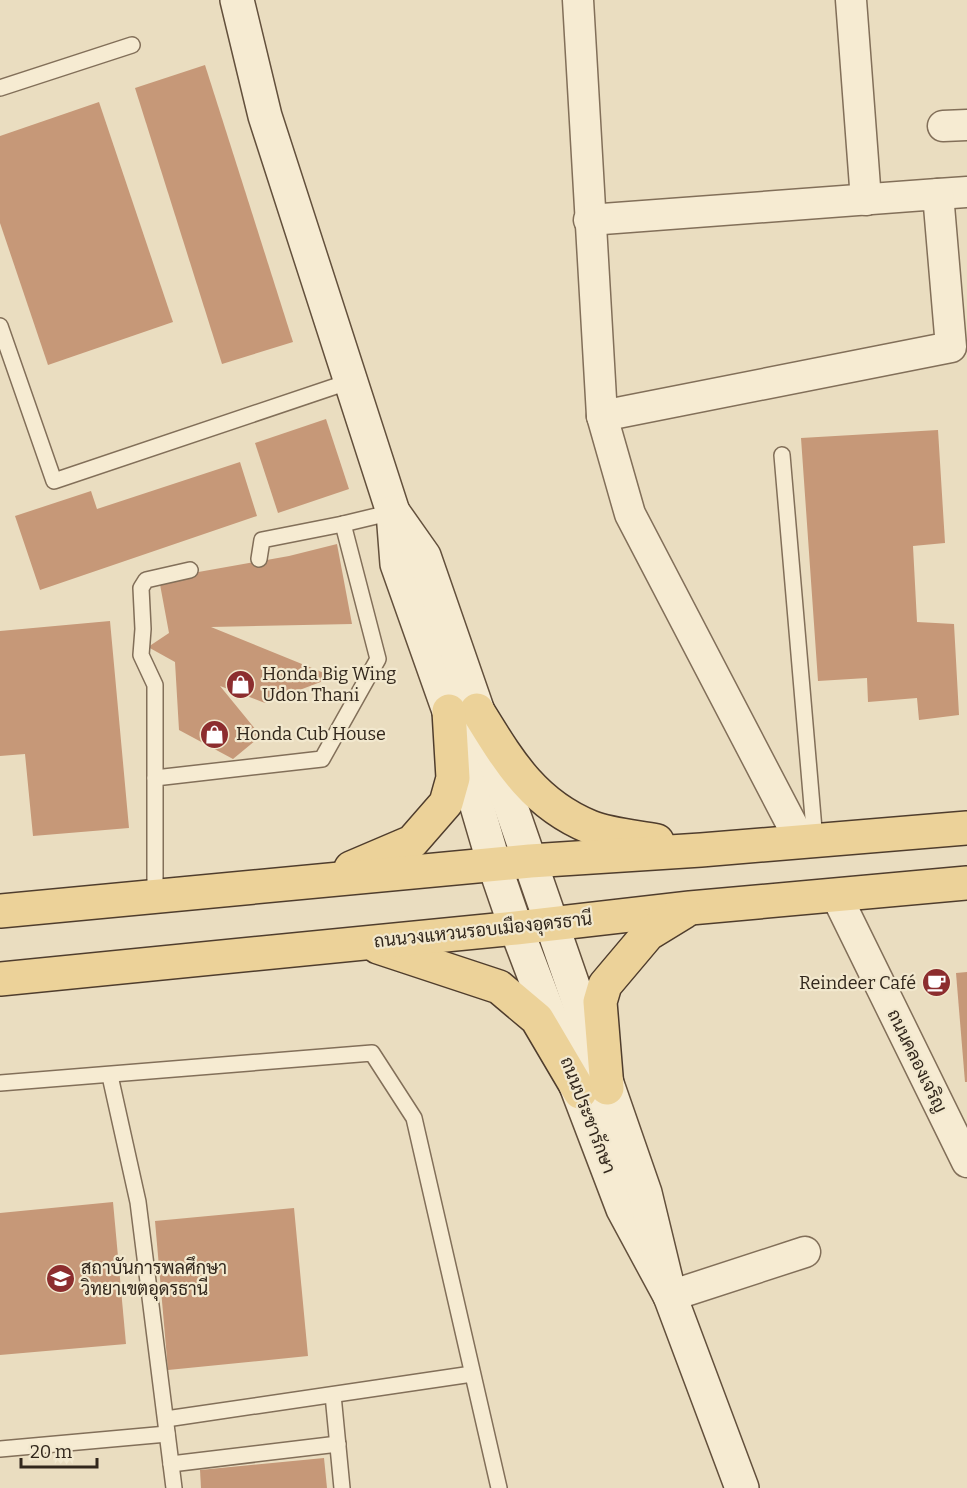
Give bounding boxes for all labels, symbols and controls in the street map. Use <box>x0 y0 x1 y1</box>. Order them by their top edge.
place label: Honda Big Wing Udon Thani <box>262 663 396 706</box>
shop icon: Honda Big Wing Udon Thani <box>225 668 257 700</box>
shop icon: Honda Cub House <box>199 718 231 750</box>
place label: Honda Cub House <box>236 723 386 745</box>
street label: ถนนวงแหวนรอบเมืองอุดรธานี <box>373 906 593 953</box>
cafe icon: Reindeer Café <box>921 967 953 999</box>
place label: Reindeer Café <box>799 972 916 994</box>
street label: ถนนคลองเจริญ <box>882 1006 952 1116</box>
street label: ถนนประชารักษา <box>556 1054 620 1176</box>
place label: สถาบันการพลศึกษา วิทยาเขตอุดรธานี <box>80 1256 227 1301</box>
school or university icon: สถาบันการพลศึกษา วิทยาเขตอุดรธานี <box>44 1262 76 1294</box>
scale bar <box>21 1431 98 1469</box>
text: 20 m <box>30 1441 72 1463</box>

